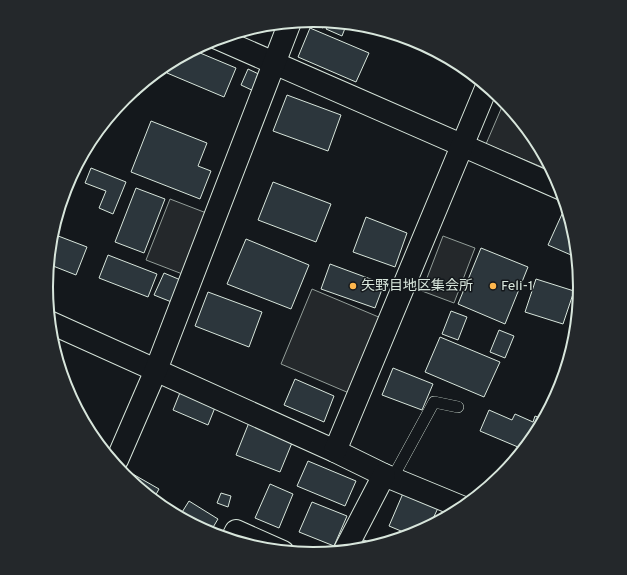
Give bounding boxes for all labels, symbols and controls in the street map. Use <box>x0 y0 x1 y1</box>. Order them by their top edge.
place label: 矢野目地区集会所 <box>361 278 473 295</box>
place label: Feli-1 <box>501 278 533 295</box>
marker: 矢野目地区集会所 <box>348 281 358 291</box>
marker: Feli-1 <box>488 281 498 291</box>

